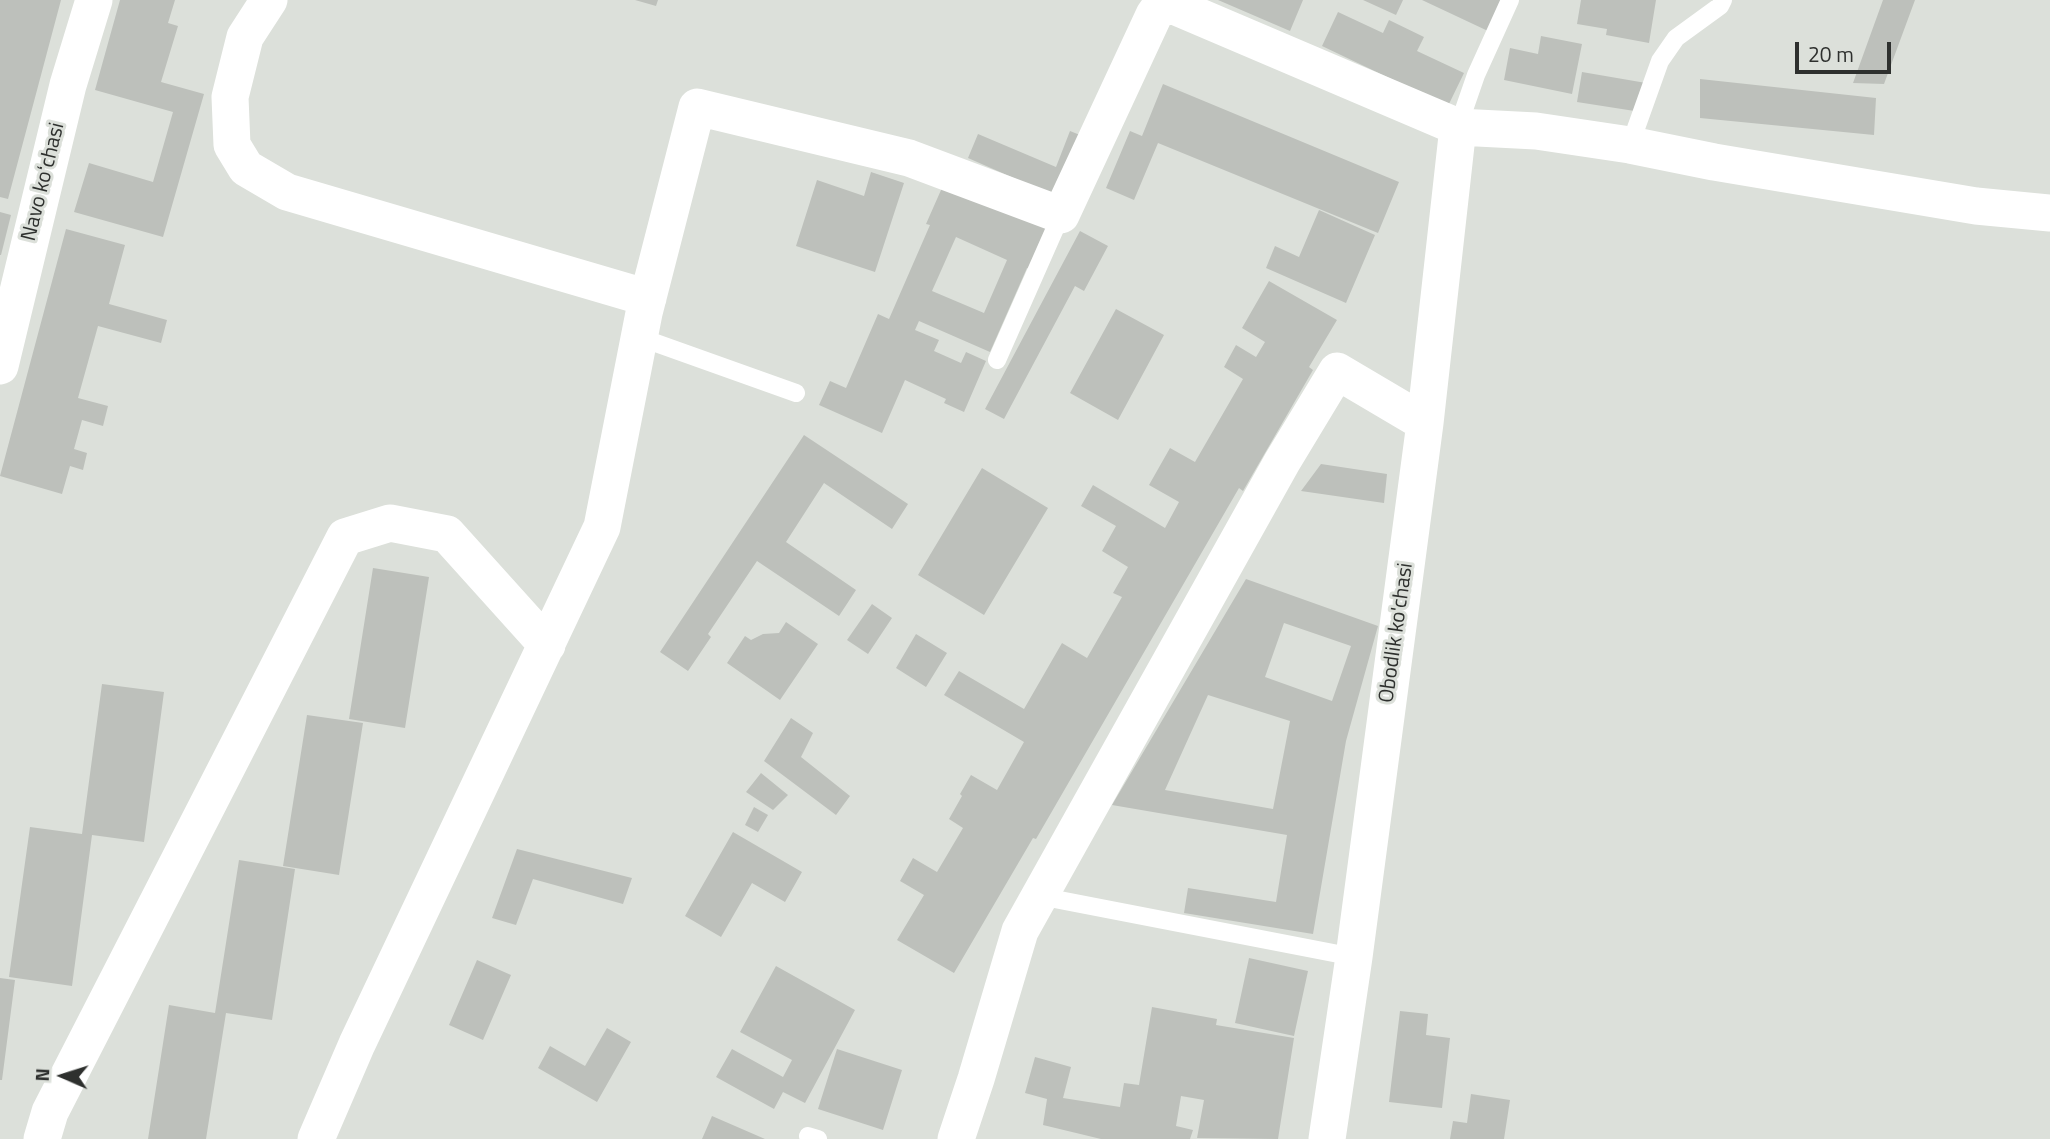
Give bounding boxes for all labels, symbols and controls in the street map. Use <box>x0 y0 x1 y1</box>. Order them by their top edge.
scale bar <box>1798 28 1894 72</box>
text: 20 m <box>1808 38 1854 70</box>
street label: Navo koʻchasi <box>17 120 71 244</box>
street label: Obodlik ko'chasi <box>1375 561 1419 705</box>
north arrow <box>28 1041 98 1111</box>
text: N <box>27 1068 56 1082</box>

